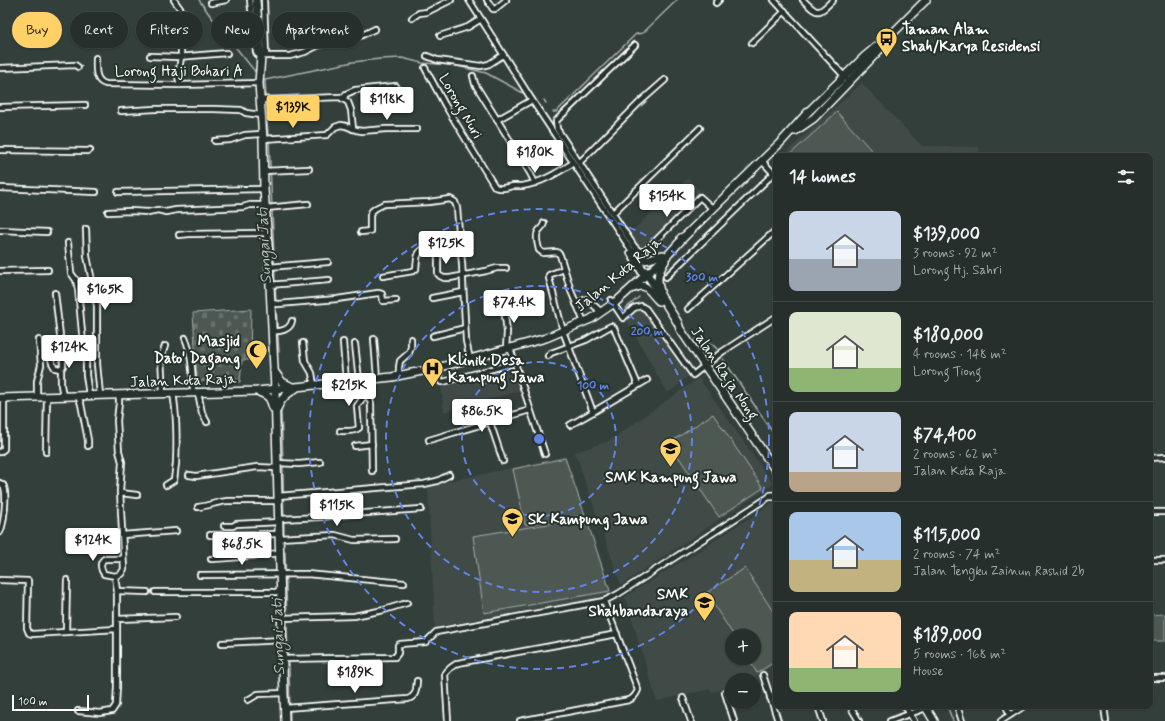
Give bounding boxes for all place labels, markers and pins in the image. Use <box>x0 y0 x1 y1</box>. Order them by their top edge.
place label: Taman Alam Shah/Karya Residensi <box>902 20 1041 57</box>
bus stop icon: Taman Alam Shah/Karya Residensi <box>874 25 900 58</box>
pin: $118K <box>359 87 415 121</box>
pin: $139K <box>265 95 321 129</box>
pin: $180K <box>507 140 563 174</box>
pin: $154K <box>639 184 695 218</box>
pin: $125K <box>418 231 474 265</box>
pin: $165K <box>77 277 133 311</box>
pin: $74.4K <box>481 290 547 324</box>
place label: Masjid Dato' Dagang <box>154 332 240 371</box>
pin: $124K <box>41 335 97 369</box>
mosque icon: Masjid Dato' Dagang <box>243 337 269 370</box>
place label: Klinik Desa Kampung Jawa <box>448 351 544 390</box>
hospital icon: Klinik Desa Kampung Jawa <box>420 356 446 389</box>
pin: $215K <box>321 373 377 407</box>
pin: $86.5K <box>449 399 515 433</box>
centre of rings <box>532 432 546 446</box>
school or university icon: SMK Kampung Jawa <box>658 435 684 468</box>
place label: SMK Kampung Jawa <box>605 468 737 490</box>
pin: $115K <box>309 493 365 527</box>
school or university icon: SK Kampung Jawa <box>499 506 525 539</box>
place label: SK Kampung Jawa <box>528 510 648 531</box>
pin: $124K <box>65 528 121 562</box>
pin: $68.5K <box>209 532 275 566</box>
place label: SMK Shahbandaraya <box>588 585 688 622</box>
school or university icon: SMK Shahbandaraya <box>691 590 717 623</box>
pin: $189K <box>327 660 383 694</box>

